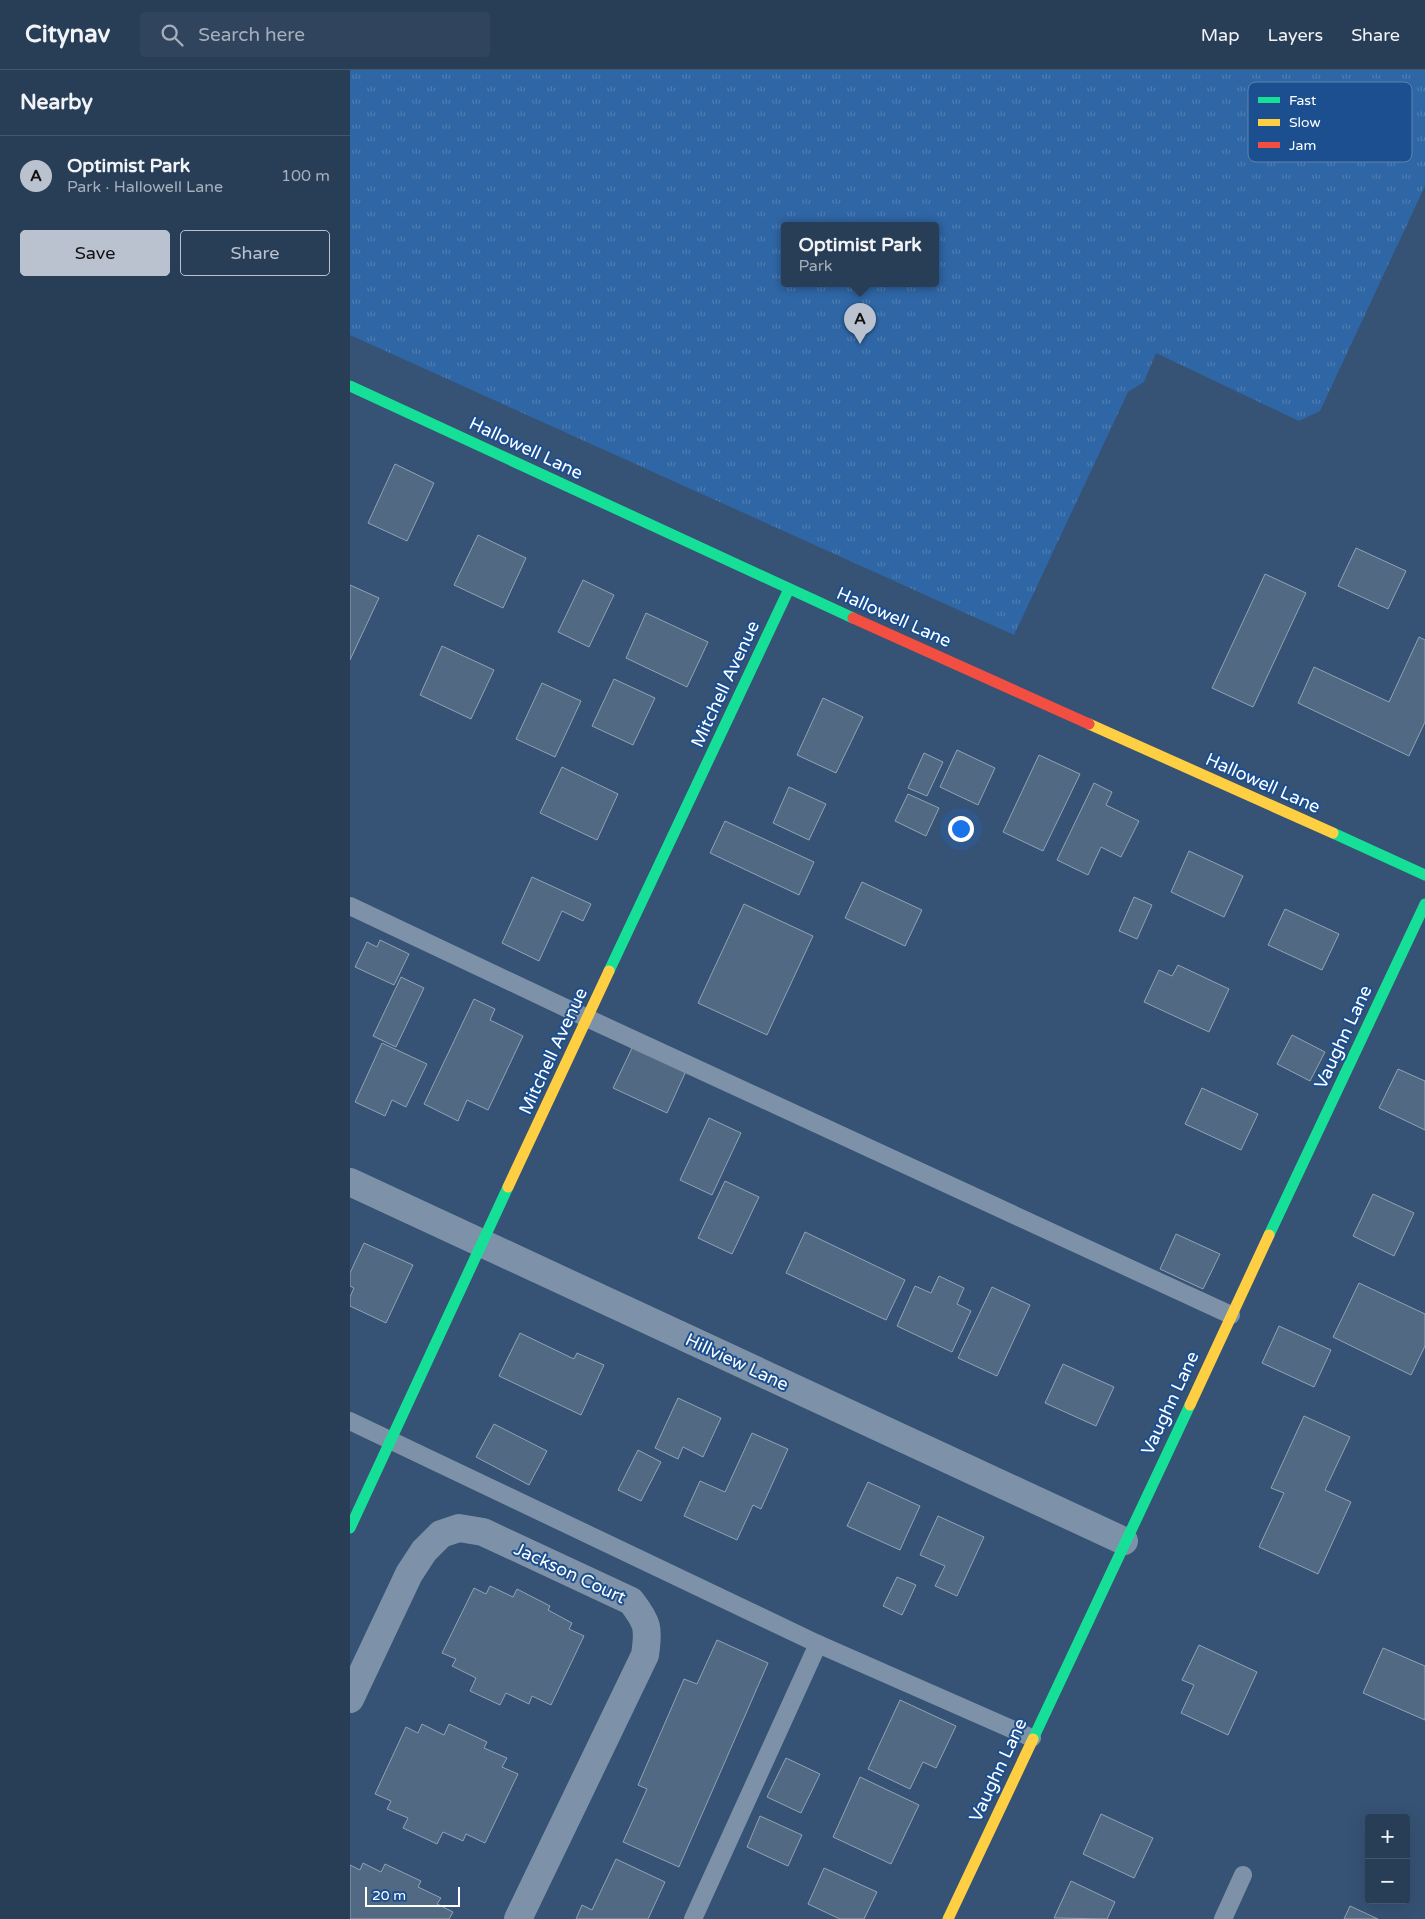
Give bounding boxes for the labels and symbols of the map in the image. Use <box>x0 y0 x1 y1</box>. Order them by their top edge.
legend <box>1248 82 1412 162</box>
text: Fast <box>1289 92 1317 109</box>
text: Slow <box>1289 114 1321 131</box>
text: Jam <box>1289 137 1316 154</box>
pin: A <box>844 303 876 344</box>
street label: Hallowell Lane <box>466 412 586 484</box>
street label: Hallowell Lane <box>833 582 955 652</box>
street label: Mitchell Avenue <box>686 617 764 751</box>
street label: Hallowell Lane <box>1202 748 1324 818</box>
your location <box>948 816 974 842</box>
street label: Vaughn Lane <box>1309 982 1377 1092</box>
street label: Mitchell Avenue <box>514 984 592 1118</box>
street label: Hillview Lane <box>682 1328 792 1396</box>
street label: Vaughn Lane <box>1136 1348 1204 1458</box>
street label: Jackson Court <box>511 1537 630 1609</box>
street label: Vaughn Lane <box>964 1715 1032 1825</box>
scale bar <box>365 1884 460 1907</box>

